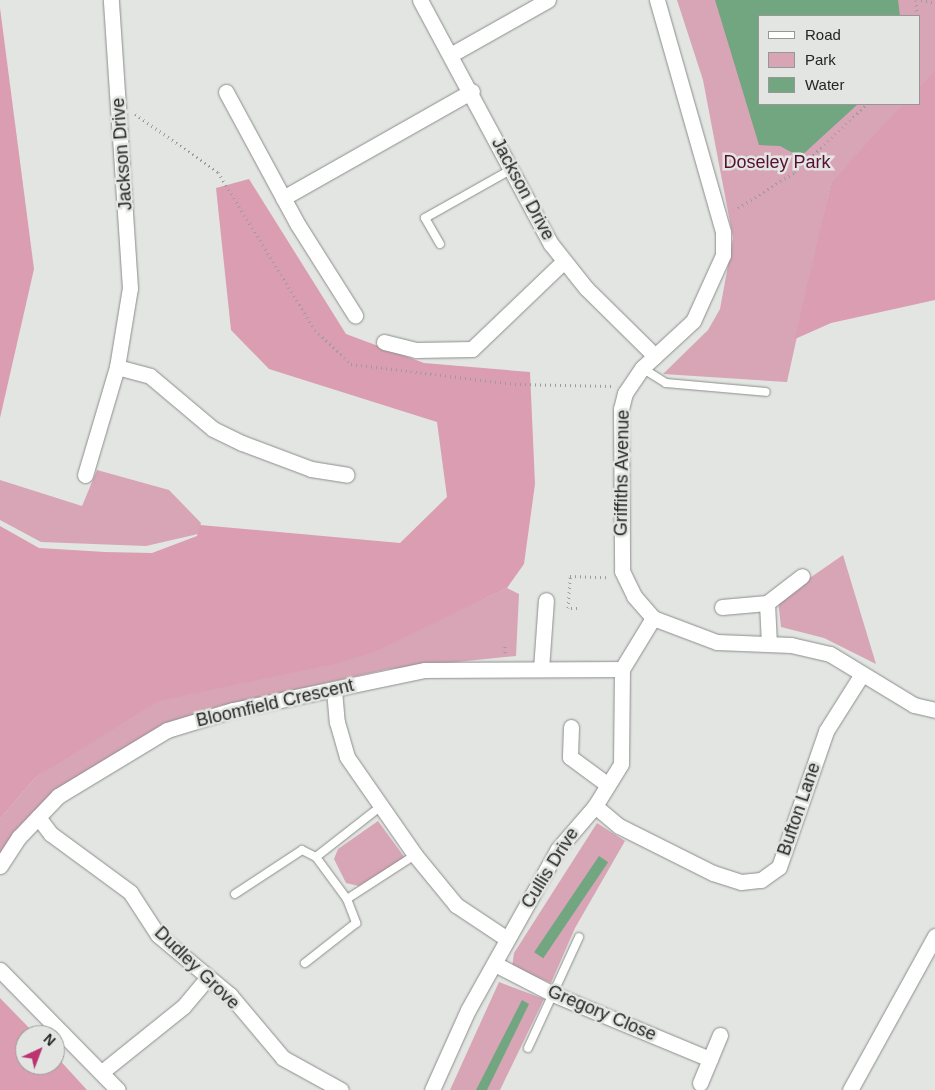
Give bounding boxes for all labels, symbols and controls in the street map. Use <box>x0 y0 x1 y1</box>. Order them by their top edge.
legend <box>758 15 920 105</box>
text: Road <box>805 26 841 43</box>
text: Park <box>805 51 836 68</box>
text: Water <box>805 76 844 93</box>
street label: Jackson Drive <box>107 97 137 211</box>
street label: Jackson Drive <box>487 134 559 244</box>
park label: Doseley Park <box>723 151 831 173</box>
street label: Griffiths Avenue <box>610 409 634 537</box>
street label: Bloomfield Crescent <box>194 674 356 732</box>
street label: Bufton Lane <box>773 760 825 858</box>
street label: Cullis Drive <box>517 824 583 912</box>
street label: Dudley Grove <box>150 922 244 1014</box>
street label: Gregory Close <box>544 980 660 1046</box>
north arrow <box>15 1025 65 1075</box>
text: N <box>40 1030 59 1049</box>

